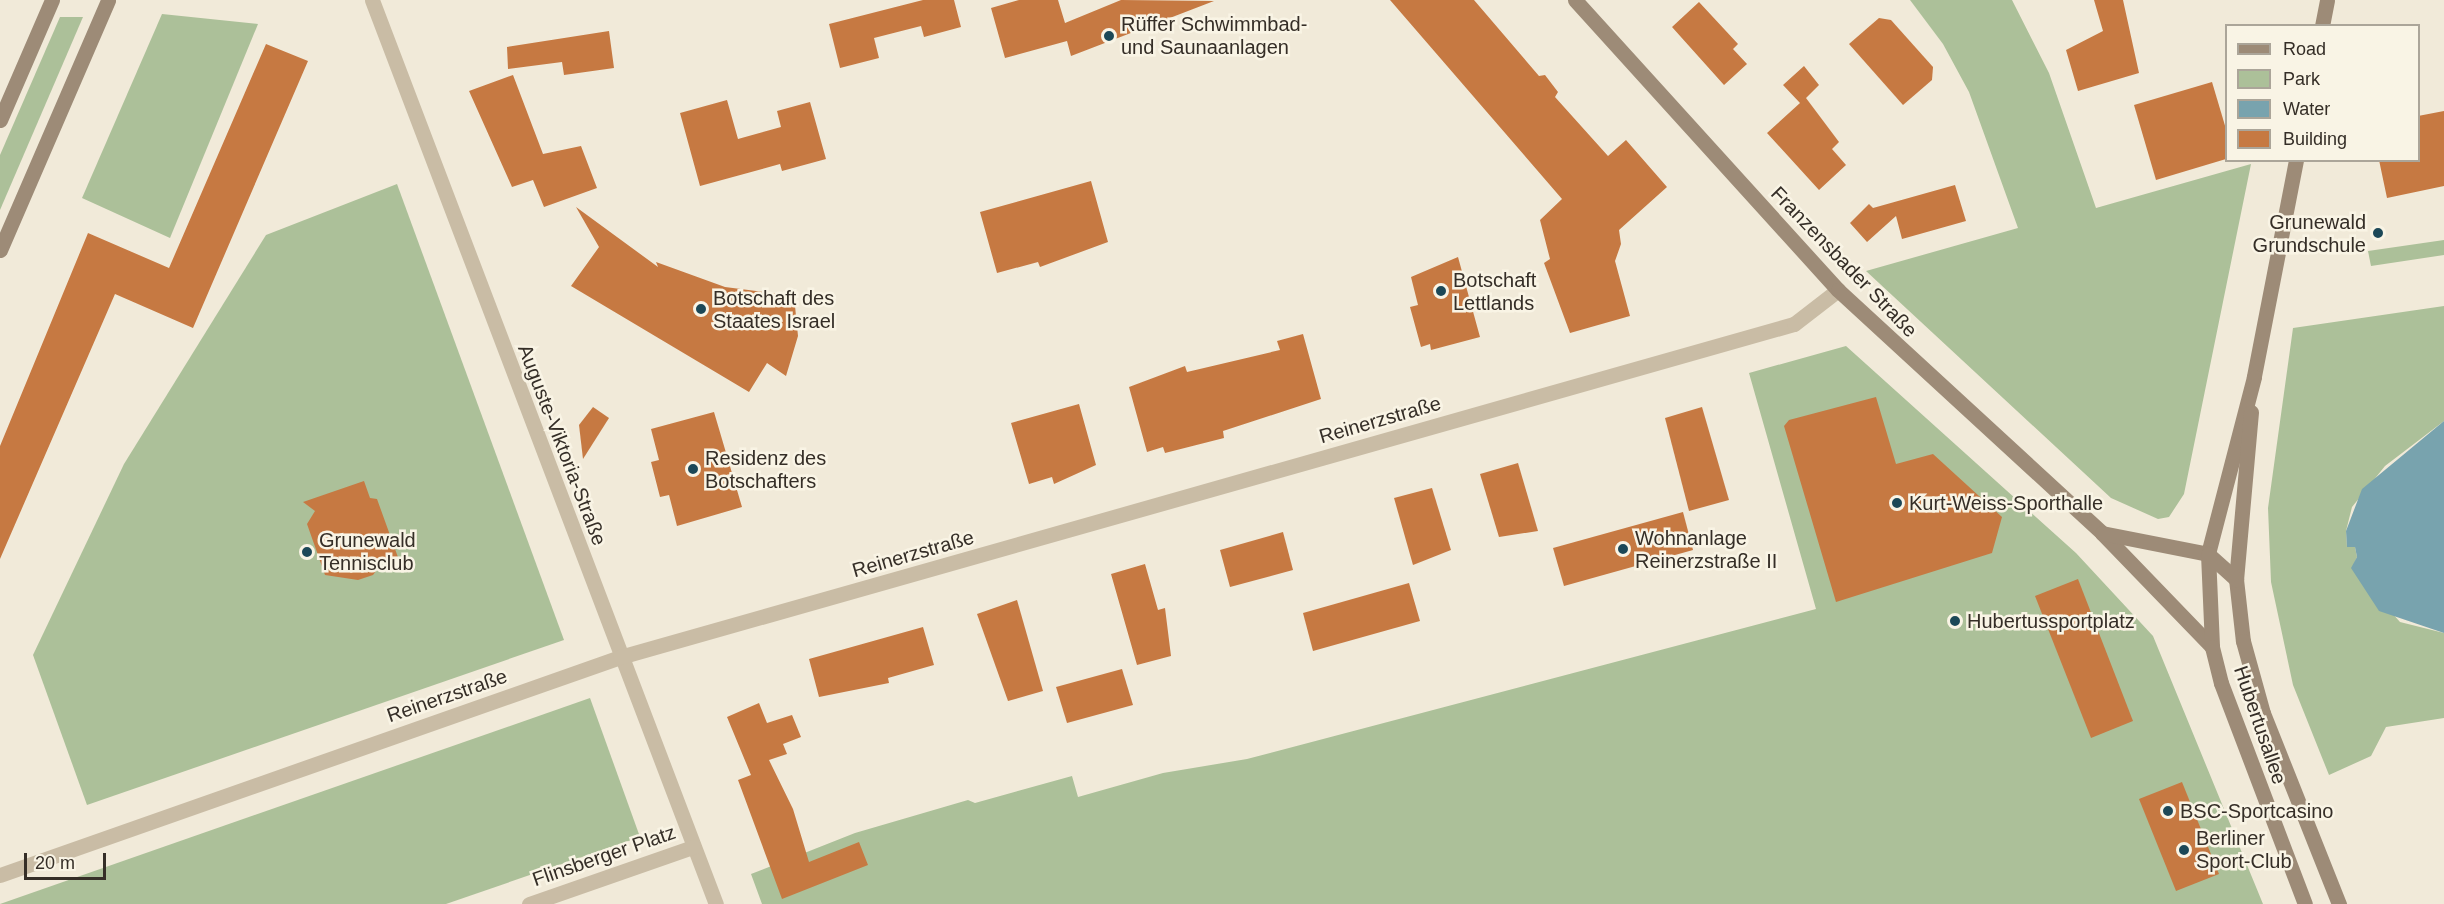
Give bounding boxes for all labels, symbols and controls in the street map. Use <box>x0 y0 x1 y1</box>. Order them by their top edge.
place label: Rüffer Schwimmbad- und Saunaanlagen <box>1121 13 1307 60</box>
legend <box>2225 24 2420 162</box>
marker: Rüffer Schwimmbad- und Saunaanlagen <box>1102 29 1116 43</box>
text: Road <box>2283 39 2326 59</box>
text: Park <box>2283 69 2320 89</box>
text: Water <box>2283 99 2330 119</box>
text: Building <box>2283 129 2347 149</box>
street label: Franzensbader Straße <box>1766 182 1922 342</box>
place label: Grunewald Grundschule <box>2253 210 2366 257</box>
marker: Grunewald Grundschule <box>2371 226 2385 240</box>
place label: Botschaft Lettlands <box>1453 268 1536 315</box>
marker: Botschaft Lettlands <box>1434 284 1448 298</box>
place label: Botschaft des Staates Israel <box>713 286 835 333</box>
marker: Botschaft des Staates Israel <box>694 302 708 316</box>
street label: Auguste-Viktoria-Straße <box>513 341 611 549</box>
street label: Reinerzstraße <box>1316 391 1444 449</box>
place label: Residenz des Botschafters <box>705 446 826 493</box>
marker: Residenz des Botschafters <box>686 462 700 476</box>
place label: Kurt-Weiss-Sporthalle <box>1909 491 2103 515</box>
marker: Kurt-Weiss-Sporthalle <box>1890 496 1904 510</box>
street label: Reinerzstraße <box>849 525 977 583</box>
place label: Wohnanlage Reinerzstraße II <box>1635 526 1777 573</box>
place label: Grunewald Tennisclub <box>319 528 416 575</box>
marker: Wohnanlage Reinerzstraße II <box>1616 542 1630 556</box>
marker: Grunewald Tennisclub <box>300 545 314 559</box>
place label: Hubertussportplatz <box>1967 609 2135 633</box>
marker: Hubertussportplatz <box>1948 614 1962 628</box>
street label: Hubertusallee <box>2229 663 2291 787</box>
street label: Reinerzstraße <box>384 664 510 728</box>
place label: BSC-Sportcasino <box>2180 799 2333 823</box>
marker: BSC-Sportcasino <box>2161 804 2175 818</box>
street label: Flinsberger Platz <box>529 820 679 892</box>
place label: Berliner Sport-Club <box>2196 826 2292 873</box>
scale bar <box>27 841 110 879</box>
marker: Berliner Sport-Club <box>2177 843 2191 857</box>
text: 20 m <box>35 853 75 873</box>

